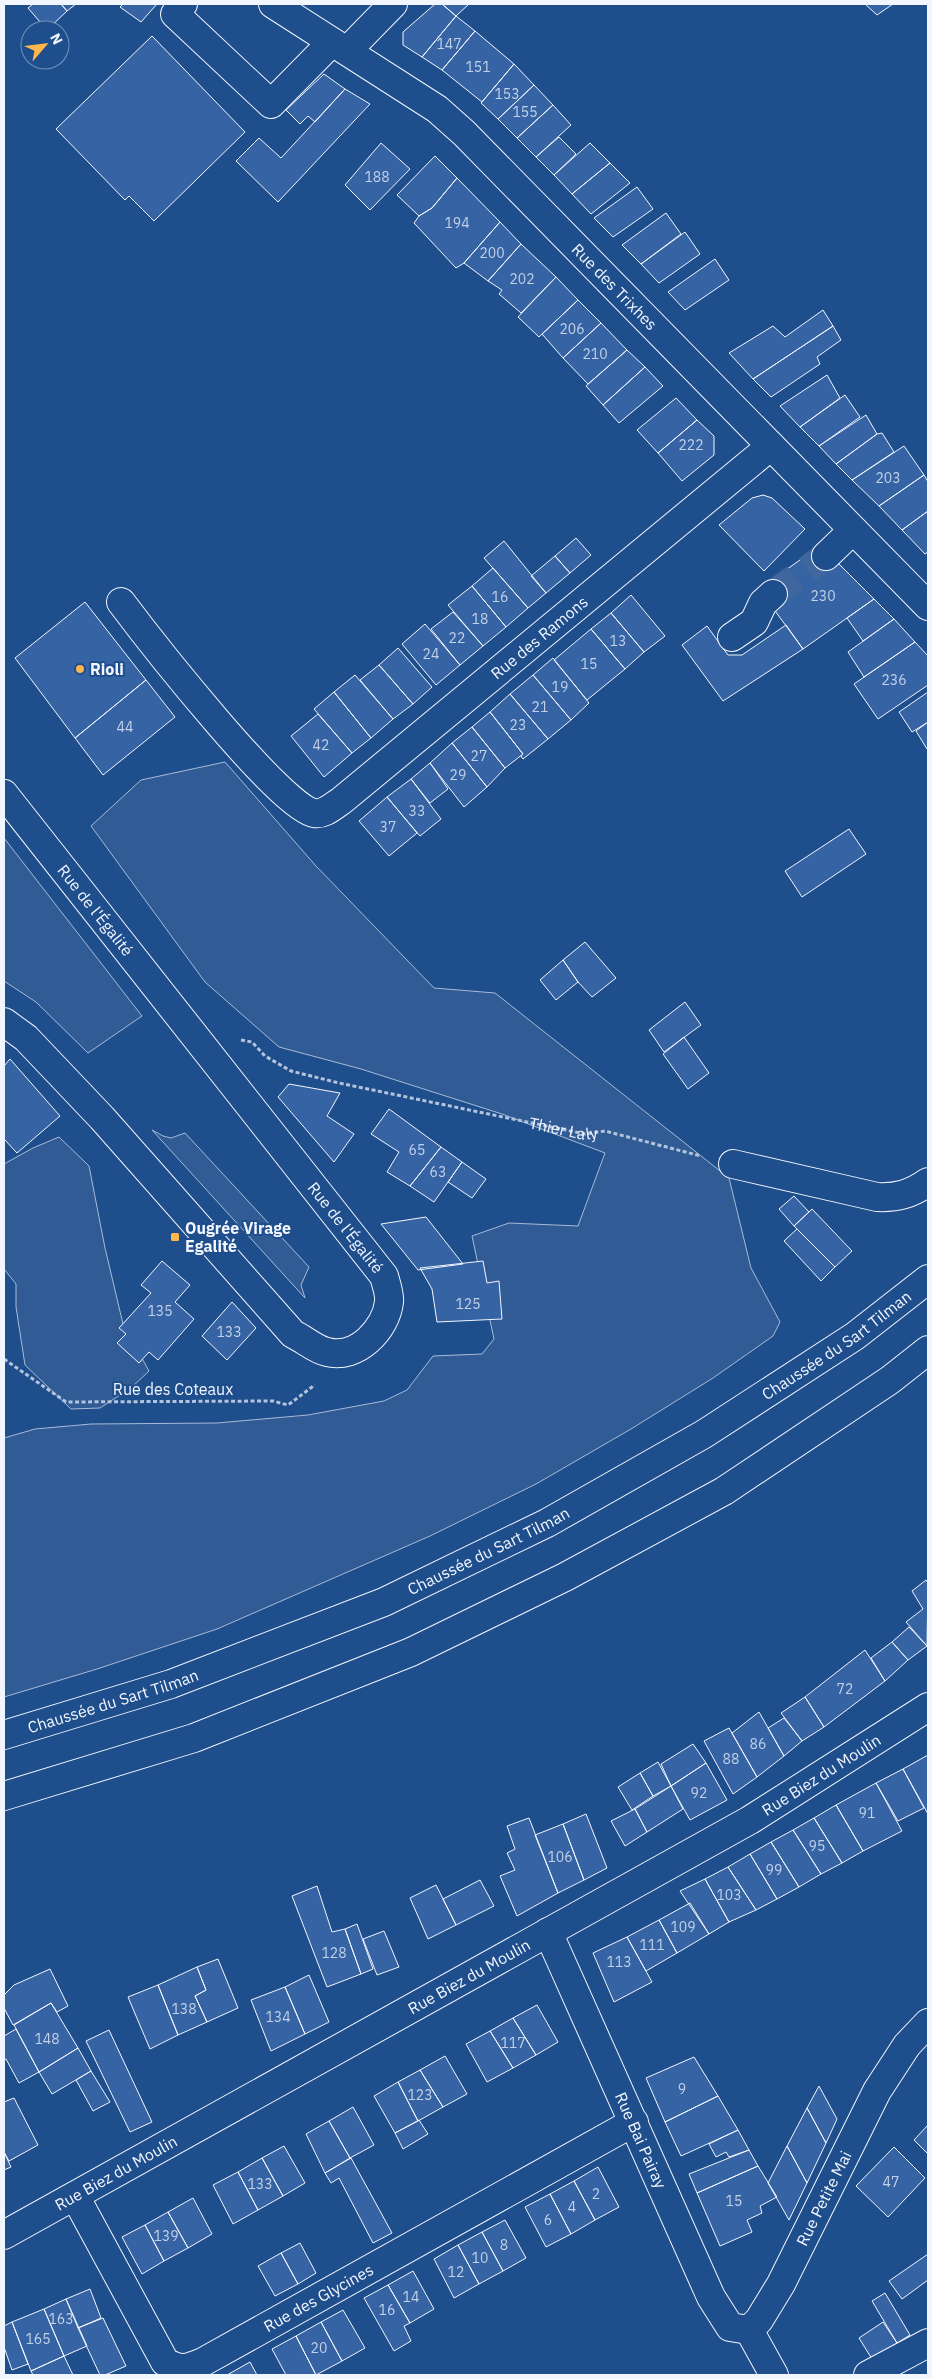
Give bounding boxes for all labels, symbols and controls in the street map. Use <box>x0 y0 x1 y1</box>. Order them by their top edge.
north arrow <box>20 20 70 70</box>
text: N <box>46 30 67 48</box>
house number: 147 <box>436 35 462 53</box>
house number: 151 <box>465 58 491 76</box>
house number: 153 <box>494 85 520 103</box>
house number: 155 <box>512 103 538 121</box>
house number: 188 <box>364 168 390 186</box>
house number: 194 <box>444 214 470 232</box>
street label: Rue des Trixhes <box>568 239 662 334</box>
house number: 200 <box>479 244 505 262</box>
house number: 202 <box>509 270 535 288</box>
house number: 206 <box>559 320 585 338</box>
house number: 210 <box>582 345 608 363</box>
house number: 222 <box>678 436 704 454</box>
house number: 203 <box>875 469 901 487</box>
house number: 230 <box>810 587 836 605</box>
house number: 16 <box>492 588 508 606</box>
street label: Rue des Ramons <box>487 591 592 683</box>
house number: 18 <box>472 610 488 628</box>
house number: 22 <box>449 629 465 647</box>
house number: 13 <box>610 632 626 650</box>
house number: 24 <box>423 645 439 663</box>
house number: 15 <box>581 655 597 673</box>
place label: Rioli <box>90 659 124 679</box>
marker: Rioli <box>74 663 86 675</box>
house number: 236 <box>881 671 907 689</box>
house number: 19 <box>552 678 568 696</box>
house number: 21 <box>532 698 548 716</box>
house number: 23 <box>510 716 526 734</box>
house number: 44 <box>117 718 133 736</box>
house number: 42 <box>313 736 329 754</box>
house number: 27 <box>471 747 487 765</box>
house number: 29 <box>450 766 466 784</box>
house number: 33 <box>409 802 425 820</box>
house number: 37 <box>380 818 396 836</box>
street label: Rue de l'Égalité <box>53 860 138 960</box>
street label: Thier Laly <box>527 1113 599 1144</box>
house number: 65 <box>409 1141 425 1159</box>
house number: 63 <box>430 1163 446 1181</box>
street label: Rue de l'Égalité <box>304 1178 388 1277</box>
place label: Ougrée Virage Egalité <box>185 1218 291 1256</box>
marker: Ougrée Virage Egalité <box>169 1231 181 1243</box>
street label: Chaussée du Sart Tilman <box>758 1286 915 1404</box>
house number: 125 <box>455 1295 481 1313</box>
house number: 135 <box>147 1302 173 1320</box>
house number: 133 <box>216 1323 242 1341</box>
street label: Rue des Coteaux <box>113 1379 233 1399</box>
street label: Chaussée du Sart Tilman <box>404 1502 573 1599</box>
street label: Chaussée du Sart Tilman <box>25 1664 201 1737</box>
house number: 72 <box>837 1680 853 1698</box>
street label: Rue Biez du Moulin <box>758 1730 884 1820</box>
house number: 86 <box>750 1735 766 1753</box>
house number: 88 <box>723 1750 739 1768</box>
house number: 92 <box>691 1784 707 1802</box>
house number: 91 <box>859 1804 875 1822</box>
house number: 95 <box>809 1837 825 1855</box>
house number: 106 <box>547 1848 573 1866</box>
house number: 99 <box>766 1861 782 1879</box>
house number: 103 <box>716 1886 742 1904</box>
house number: 109 <box>670 1918 696 1936</box>
street label: Rue Biez du Moulin <box>404 1934 534 2018</box>
house number: 111 <box>639 1936 665 1954</box>
house number: 128 <box>321 1944 347 1962</box>
house number: 113 <box>606 1953 632 1971</box>
house number: 138 <box>171 2000 197 2018</box>
house number: 134 <box>265 2008 291 2026</box>
house number: 148 <box>34 2030 60 2048</box>
house number: 117 <box>500 2034 526 2052</box>
house number: 9 <box>678 2080 686 2098</box>
house number: 123 <box>407 2086 433 2104</box>
street label: Rue Bai Pairay <box>611 2089 671 2191</box>
street label: Rue Biez du Moulin <box>51 2131 181 2215</box>
street label: Rue Petite Mai <box>792 2148 856 2249</box>
house number: 47 <box>883 2173 899 2191</box>
house number: 133 <box>247 2175 273 2193</box>
house number: 2 <box>592 2185 600 2203</box>
house number: 15 <box>726 2192 742 2210</box>
house number: 4 <box>568 2198 576 2216</box>
house number: 6 <box>544 2211 552 2229</box>
house number: 139 <box>153 2227 179 2245</box>
house number: 8 <box>500 2236 508 2254</box>
house number: 10 <box>472 2249 488 2267</box>
street label: Rue des Glycines <box>260 2259 377 2336</box>
house number: 12 <box>448 2263 464 2281</box>
house number: 14 <box>403 2288 419 2306</box>
house number: 16 <box>379 2301 395 2319</box>
house number: 163 <box>48 2310 74 2328</box>
house number: 165 <box>25 2330 51 2348</box>
house number: 20 <box>311 2339 327 2357</box>

